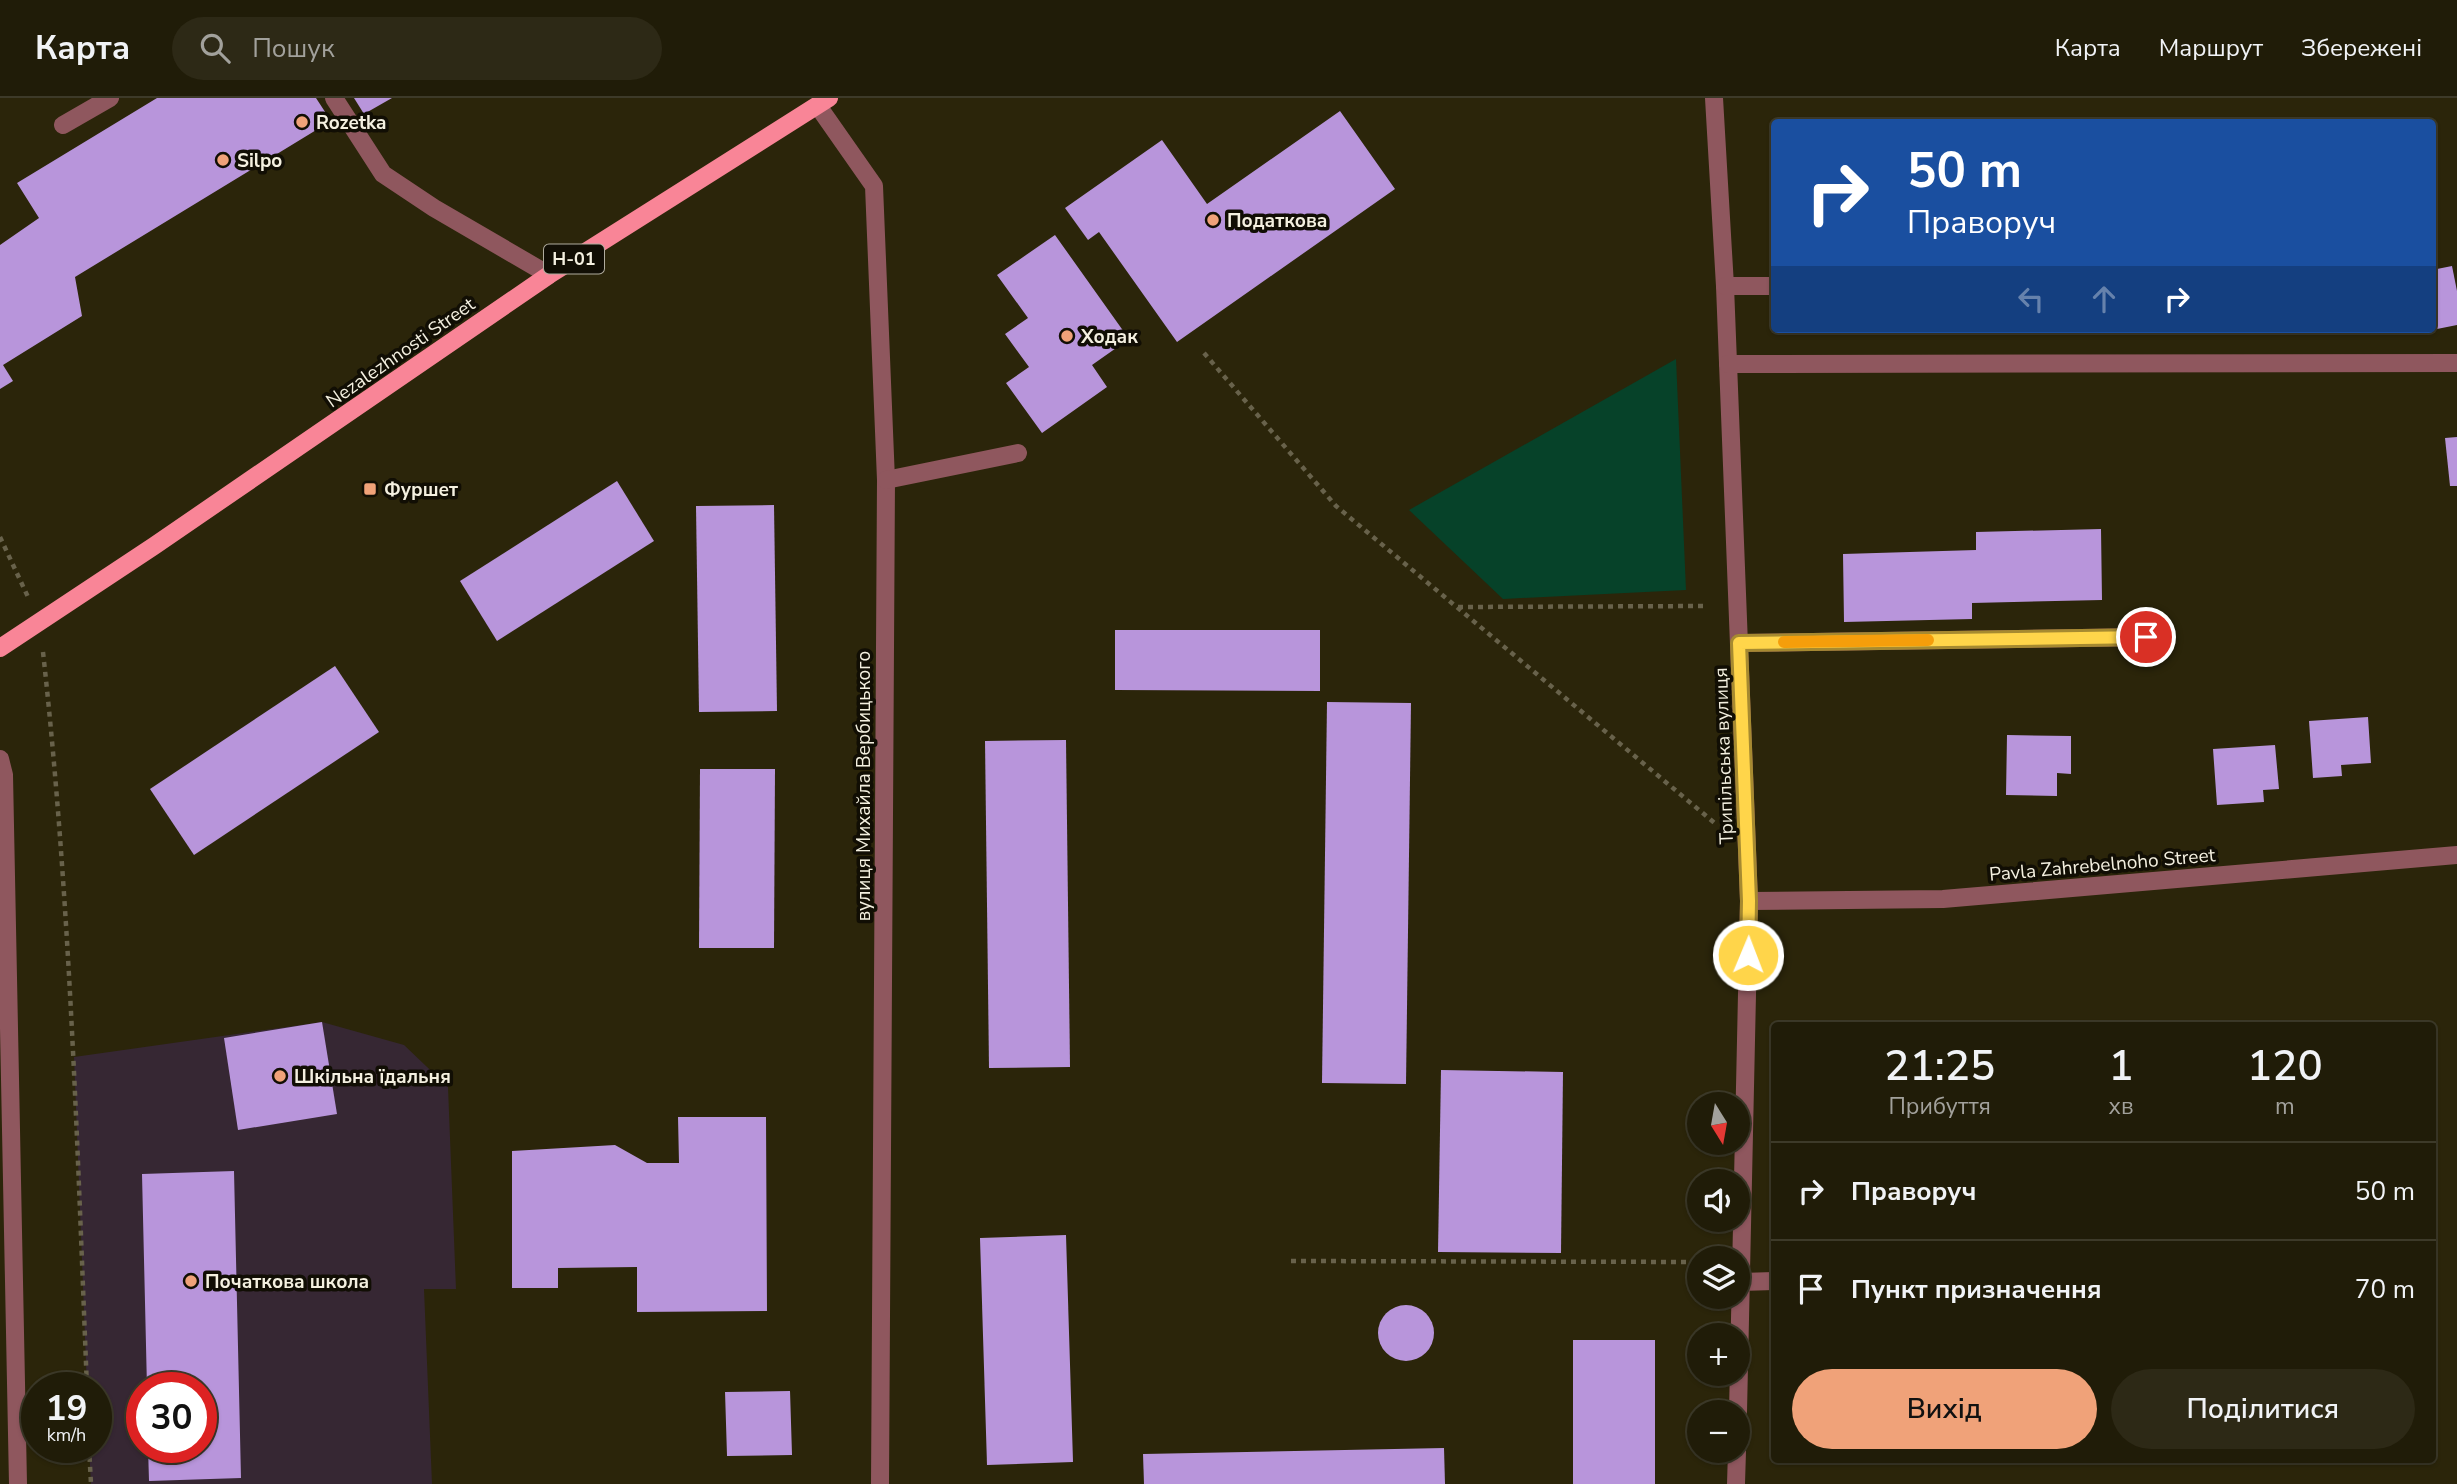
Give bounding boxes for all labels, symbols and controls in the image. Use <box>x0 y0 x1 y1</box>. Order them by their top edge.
search box <box>172 17 662 80</box>
text: Карта <box>35 26 130 71</box>
icon: search <box>196 29 234 67</box>
text: Пошук <box>252 31 335 66</box>
text: Карта <box>2055 32 2121 64</box>
text: Маршрут <box>2159 32 2263 64</box>
text: Збережені <box>2301 32 2422 64</box>
place label: Rozetka <box>316 110 386 136</box>
marker: Rozetka <box>294 114 310 130</box>
text: 50 m <box>1907 137 2022 204</box>
icon: right <box>1792 147 1883 238</box>
place label: Silpo <box>237 148 282 174</box>
marker: Silpo <box>215 152 231 168</box>
text: Праворуч <box>1907 201 2056 244</box>
place label: Податкова <box>1227 208 1327 234</box>
marker: Податкова <box>1205 212 1221 228</box>
road number: Н-01 <box>544 244 604 274</box>
icon: left <box>2012 280 2050 318</box>
icon: ahead <box>2085 280 2123 318</box>
icon: right <box>2158 280 2196 318</box>
street label: Nezalezhnosti Street <box>321 291 481 414</box>
place label: Ходак <box>1080 324 1138 350</box>
marker: Ходак <box>1059 328 1075 344</box>
place label: Фуршет <box>384 477 458 503</box>
marker: Фуршет <box>362 481 378 497</box>
pin <box>2116 607 2176 667</box>
icon: arrive <box>2127 618 2165 656</box>
street label: вулиця Михайла Вербицького <box>851 651 877 921</box>
street label: Трипільська вулиця <box>1708 667 1740 845</box>
street label: Pavla Zahrebelnoho Street <box>1988 842 2217 888</box>
position arrow <box>1711 918 1785 992</box>
text: 21:25 <box>1884 1038 1995 1095</box>
text: 1 <box>2108 1038 2134 1095</box>
text: 120 <box>2247 1038 2323 1095</box>
place label: Шкільна їдальня <box>294 1064 451 1090</box>
marker: Шкільна їдальня <box>272 1068 288 1084</box>
text: Прибуття <box>1888 1091 1991 1122</box>
text: хв <box>2109 1091 2134 1122</box>
text: m <box>2275 1091 2295 1122</box>
north arrow <box>1687 1092 1750 1155</box>
map controls <box>1687 1092 1750 1463</box>
button: sound <box>1687 1169 1750 1232</box>
icon: right <box>1792 1172 1830 1210</box>
text: Праворуч <box>1851 1174 1976 1209</box>
text: 50 m <box>2355 1174 2415 1209</box>
button: layers <box>1687 1246 1750 1309</box>
place label: Початкова школа <box>205 1269 369 1295</box>
icon: arrive <box>1792 1270 1830 1308</box>
text: Пункт призначення <box>1851 1272 2102 1307</box>
text: 70 m <box>2355 1272 2415 1307</box>
marker: Початкова школа <box>183 1273 199 1289</box>
button: + <box>1687 1323 1750 1386</box>
button: Вихід <box>1792 1369 2097 1449</box>
button: Поділитися <box>2111 1369 2415 1449</box>
speed limit sign: 30 <box>126 1372 217 1463</box>
text: 19 <box>45 1385 88 1432</box>
button: − <box>1687 1400 1750 1463</box>
text: km/h <box>47 1423 86 1447</box>

